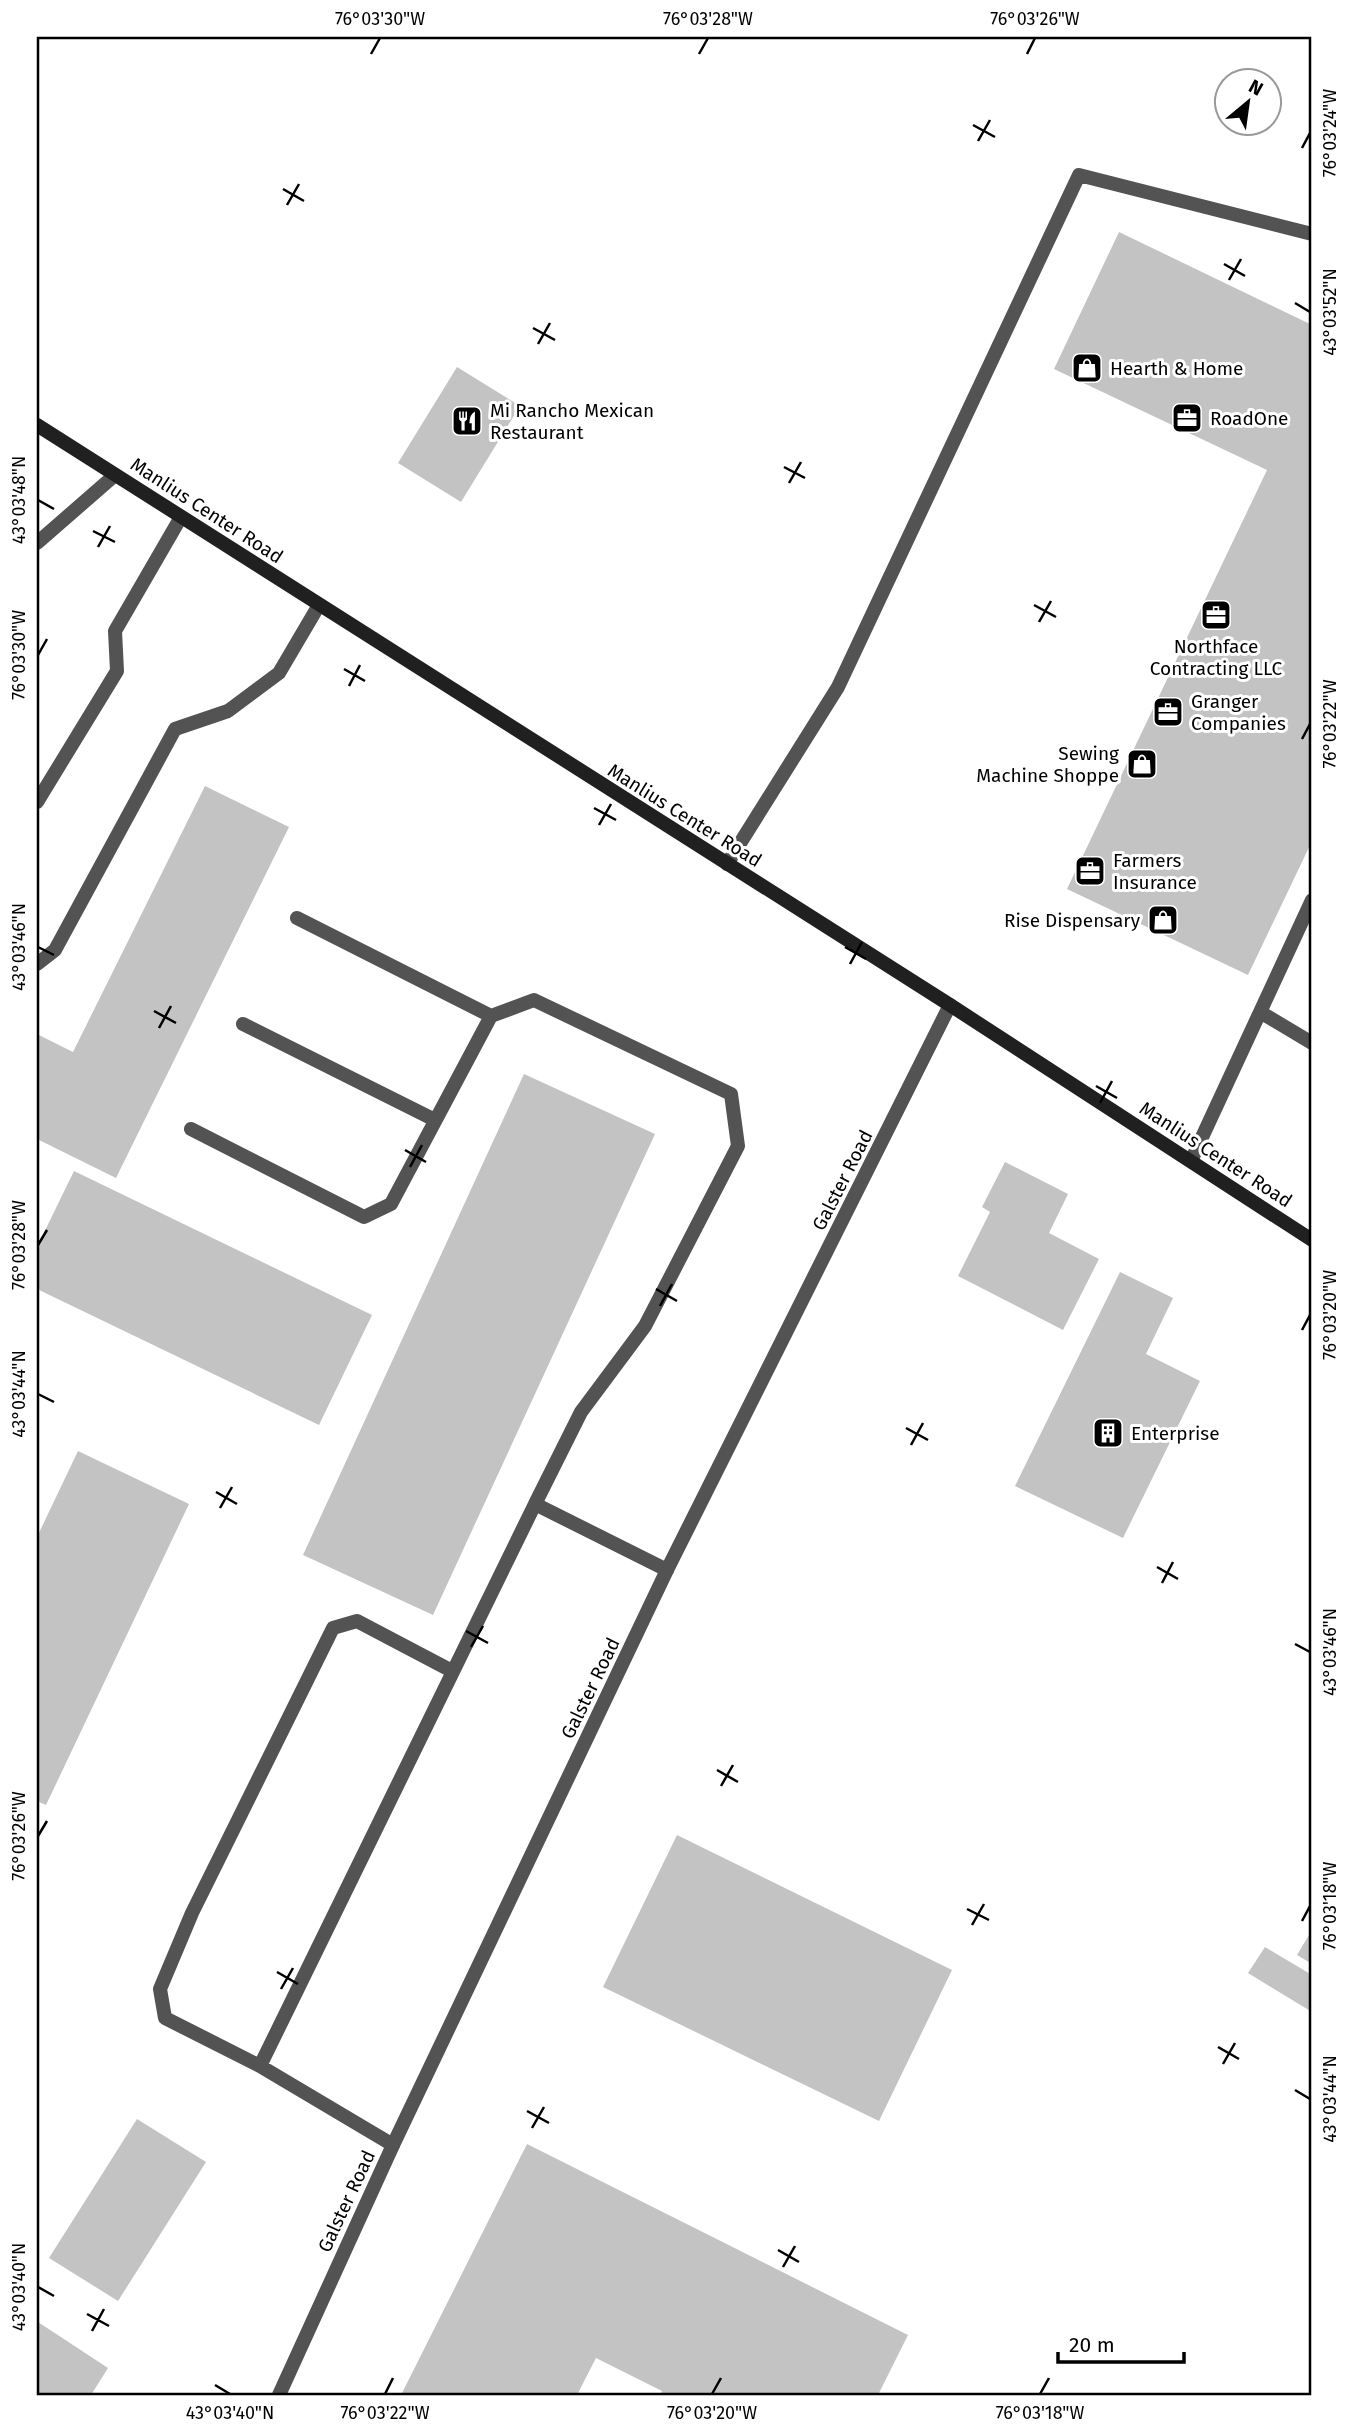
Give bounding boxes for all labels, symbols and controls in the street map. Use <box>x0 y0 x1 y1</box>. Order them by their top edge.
text: 76°03'30"W <box>335 8 425 30</box>
text: 76°03'28"W <box>663 8 753 30</box>
text: 76°03'26"W <box>990 8 1080 30</box>
north arrow <box>1212 66 1282 136</box>
text: N <box>1245 74 1267 101</box>
text: 76°03'24"W <box>1319 89 1341 177</box>
text: 43°03'52"N <box>1319 268 1341 356</box>
shop icon: Hearth & Home <box>1070 351 1104 385</box>
place label: Hearth & Home <box>1110 357 1243 380</box>
place label: Mi Rancho Mexican Restaurant <box>490 399 654 444</box>
office icon: RoadOne <box>1170 401 1204 435</box>
restaurant icon: Mi Rancho Mexican Restaurant <box>450 404 484 438</box>
place label: RoadOne <box>1210 407 1288 430</box>
street label: Manlius Center Road <box>126 453 287 568</box>
text: 43°03'48"N <box>8 456 30 544</box>
office icon: Northface Contracting LLC <box>1199 598 1233 632</box>
text: 76°03'30"W <box>8 610 30 700</box>
place label: Northface Contracting LLC <box>1150 635 1283 680</box>
text: 76°03'22"W <box>1319 679 1341 769</box>
place label: Granger Companies <box>1191 690 1286 735</box>
office icon: Granger Companies <box>1151 695 1185 729</box>
place label: Sewing Machine Shoppe <box>976 742 1119 787</box>
shop icon: Sewing Machine Shoppe <box>1125 747 1159 781</box>
street label: Manlius Center Road <box>604 759 766 872</box>
place label: Farmers Insurance <box>1113 849 1197 894</box>
office icon: Farmers Insurance <box>1073 854 1107 888</box>
text: 43°03'46"N <box>8 903 30 991</box>
shop icon: Rise Dispensary <box>1146 903 1180 937</box>
place label: Rise Dispensary <box>1004 909 1141 932</box>
street label: Manlius Center Road <box>1135 1097 1296 1212</box>
street label: Galster Road <box>807 1126 878 1234</box>
text: 76°03'28"W <box>8 1200 30 1290</box>
text: 76°03'20"W <box>1319 1270 1341 1360</box>
text: 43°03'44"N <box>8 1350 30 1438</box>
building icon: Enterprise <box>1091 1416 1125 1450</box>
place label: Enterprise <box>1131 1422 1220 1445</box>
text: 43°03'46"N <box>1319 1608 1341 1696</box>
street label: Galster Road <box>556 1634 625 1743</box>
text: 76°03'26"W <box>8 1791 30 1881</box>
text: 76°03'18"W <box>1319 1862 1341 1950</box>
text: 43°03'44"N <box>1319 2055 1341 2143</box>
street label: Galster Road <box>313 2147 380 2256</box>
text: 43°03'40"N <box>8 2243 30 2331</box>
scale bar <box>1058 2320 1184 2364</box>
text: 20 m <box>1069 2332 1115 2358</box>
text: 43°03'40"N <box>186 2402 274 2424</box>
text: 76°03'22"W <box>340 2402 430 2424</box>
text: 76°03'20"W <box>667 2402 757 2424</box>
text: 76°03'18"W <box>996 2402 1084 2424</box>

